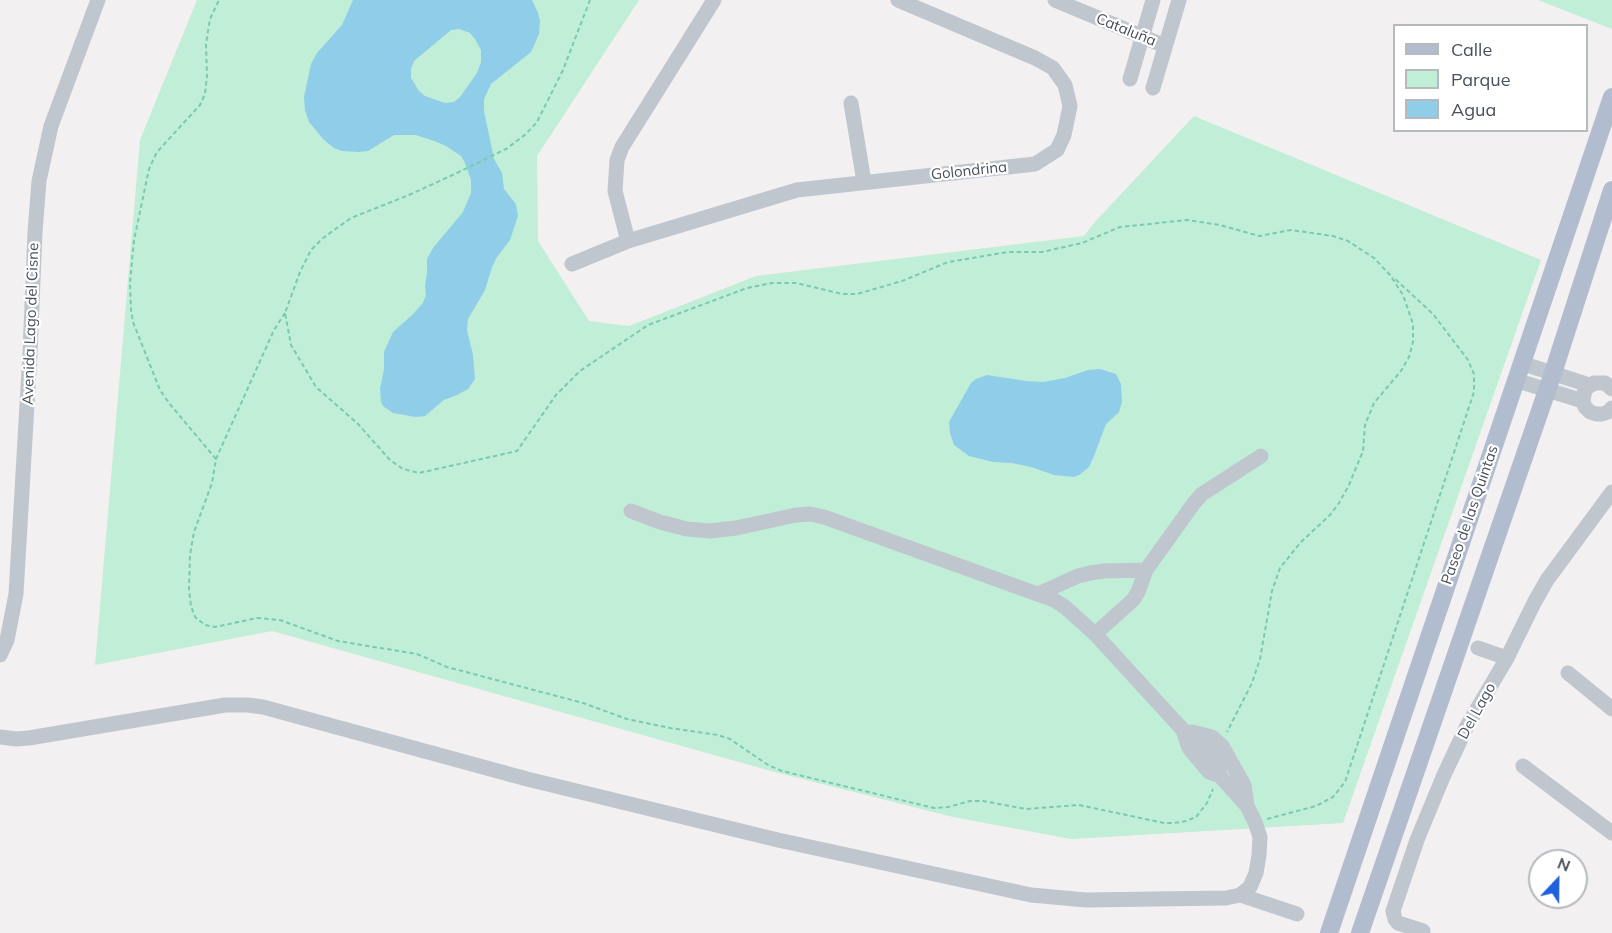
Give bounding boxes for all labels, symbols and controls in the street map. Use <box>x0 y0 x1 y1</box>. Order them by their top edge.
street label: Cataluña <box>1093 10 1159 50</box>
legend <box>1393 24 1588 132</box>
text: Calle <box>1451 38 1492 61</box>
text: Parque <box>1451 68 1510 91</box>
text: Agua <box>1451 98 1496 121</box>
street label: Golondrina <box>930 158 1008 184</box>
street label: Avenida Lago del Cisne <box>19 242 43 406</box>
street label: Paseo de las Quintas <box>1438 443 1502 587</box>
street label: Del Lago <box>1454 680 1500 742</box>
north arrow <box>1528 849 1588 909</box>
text: N <box>1555 853 1573 876</box>

